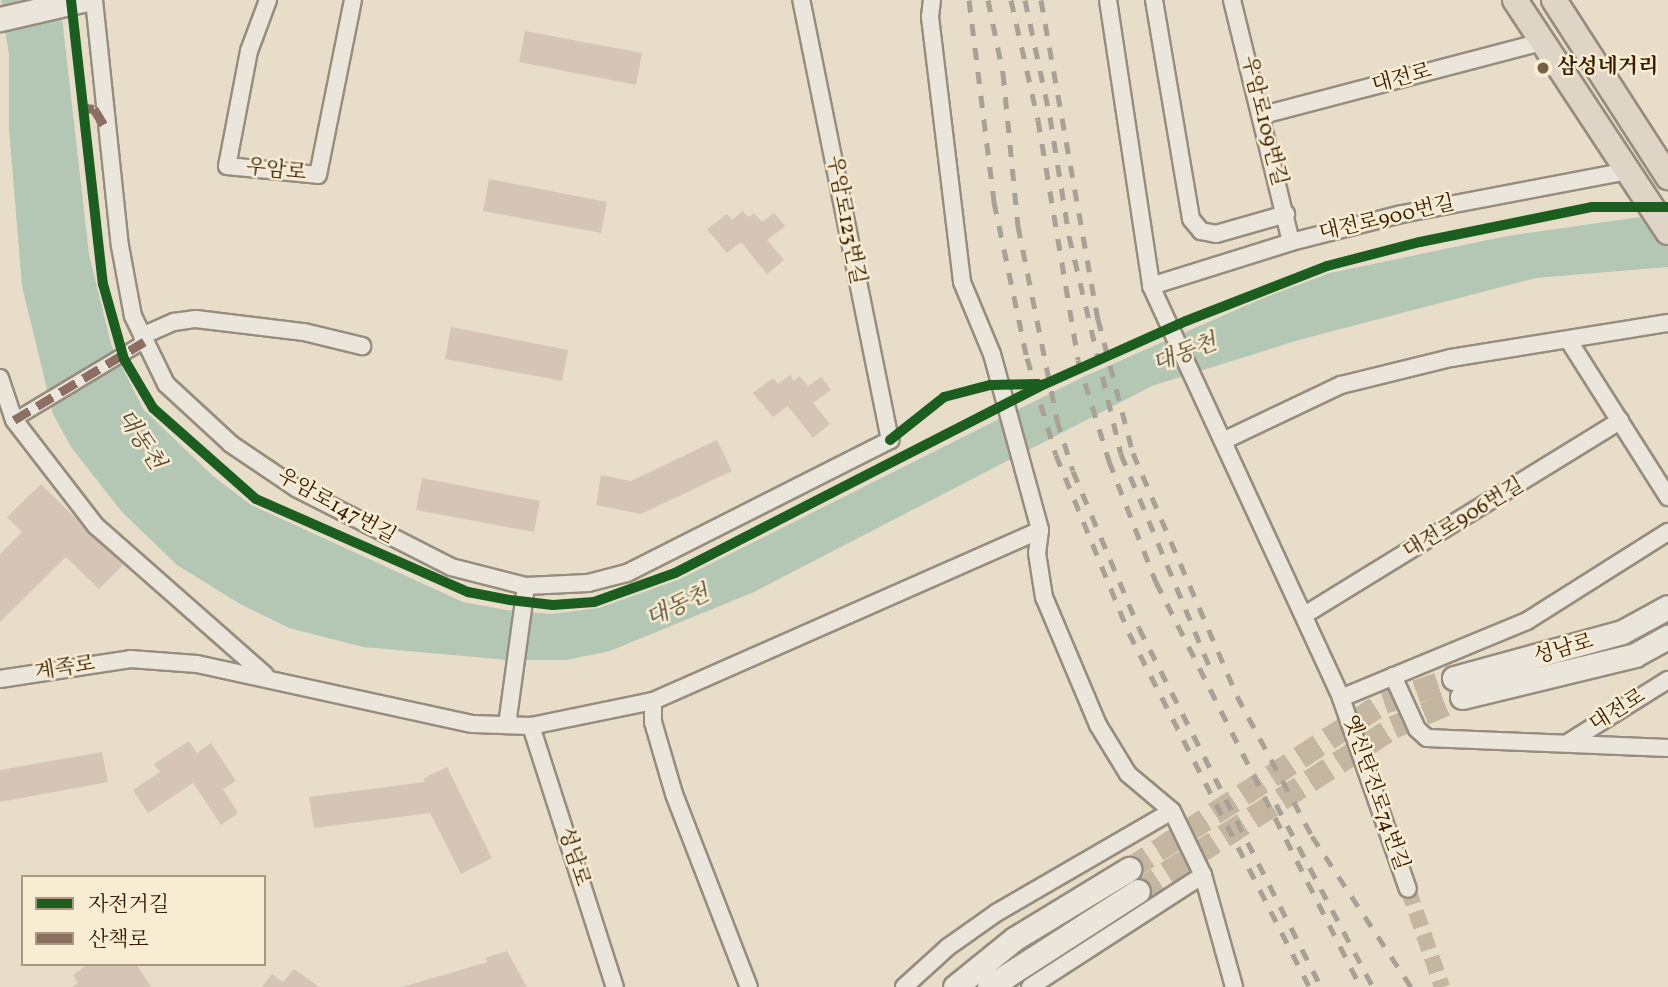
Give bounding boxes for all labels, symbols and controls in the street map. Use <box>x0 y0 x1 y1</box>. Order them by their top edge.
street label: 우암로109번길 <box>1235 53 1291 189</box>
place label: 삼성네거리 <box>1557 55 1658 81</box>
street label: 대전로 <box>1369 59 1435 99</box>
marker: 삼성네거리 <box>1535 60 1551 76</box>
street label: 우암로123번길 <box>820 153 870 287</box>
street label: 우암로 <box>244 155 308 187</box>
street label: 대전로900번길 <box>1317 191 1457 247</box>
water label: 대동천 <box>1149 329 1221 379</box>
water label: 대동천 <box>110 405 170 475</box>
street label: 우암로147번길 <box>272 464 400 550</box>
street label: 대전로906번길 <box>1399 473 1529 565</box>
water label: 대동천 <box>642 580 714 634</box>
street label: 성남로 <box>1531 630 1597 670</box>
street label: 계족로 <box>33 652 97 686</box>
street label: 대전로 <box>1586 684 1650 738</box>
street label: 옛신탄진로74번길 <box>1337 712 1413 874</box>
street label: 성남로 <box>552 824 594 890</box>
legend <box>21 875 266 966</box>
text: 자전거길 <box>88 891 169 920</box>
text: 산책로 <box>88 926 149 955</box>

